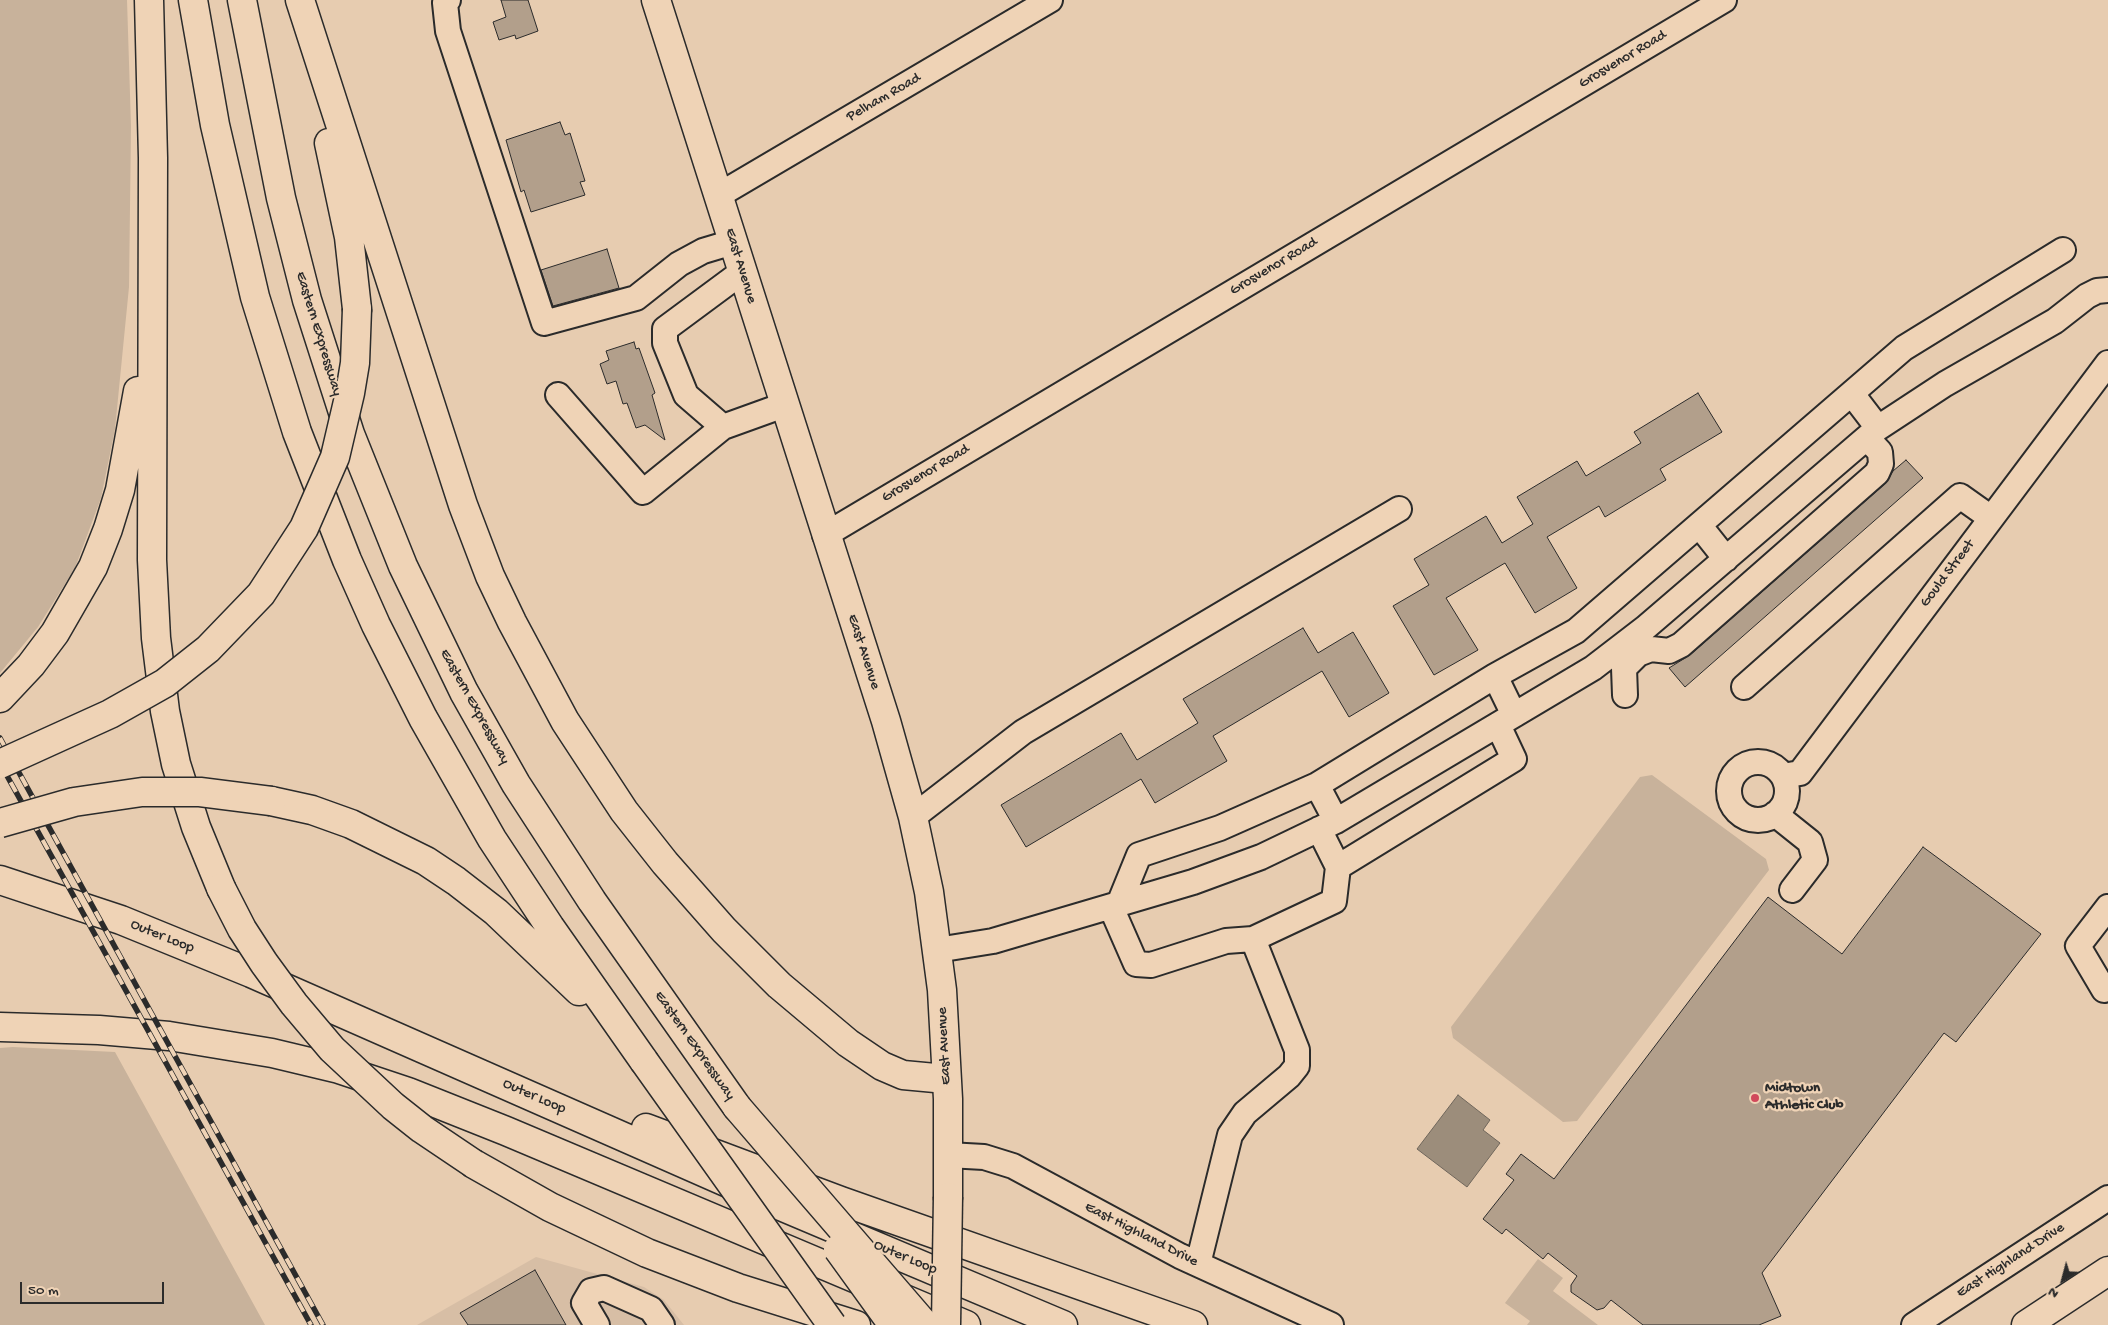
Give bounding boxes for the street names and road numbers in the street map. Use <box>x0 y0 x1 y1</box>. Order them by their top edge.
street label: Grosvenor Road <box>1576 27 1670 93</box>
street label: Pelham Road <box>844 70 924 126</box>
street label: East Avenue <box>720 226 760 306</box>
street label: Grosvenor Road <box>1227 234 1321 300</box>
street label: Eastern Expressway <box>291 270 345 398</box>
street label: Grosvenor Road <box>879 441 973 507</box>
street label: Gould Street <box>1917 537 1979 611</box>
street label: East Avenue <box>842 612 884 692</box>
street label: Eastern Expressway <box>435 646 513 768</box>
street label: Outer Loop <box>127 916 197 958</box>
street label: Eastern Expressway <box>650 988 738 1104</box>
street label: East Avenue <box>934 1007 956 1085</box>
street label: Outer Loop <box>500 1075 568 1119</box>
street label: East Highland Drive <box>1081 1199 1201 1271</box>
street label: East Highland Drive <box>1954 1219 2068 1303</box>
street label: Outer Loop <box>871 1237 939 1279</box>

